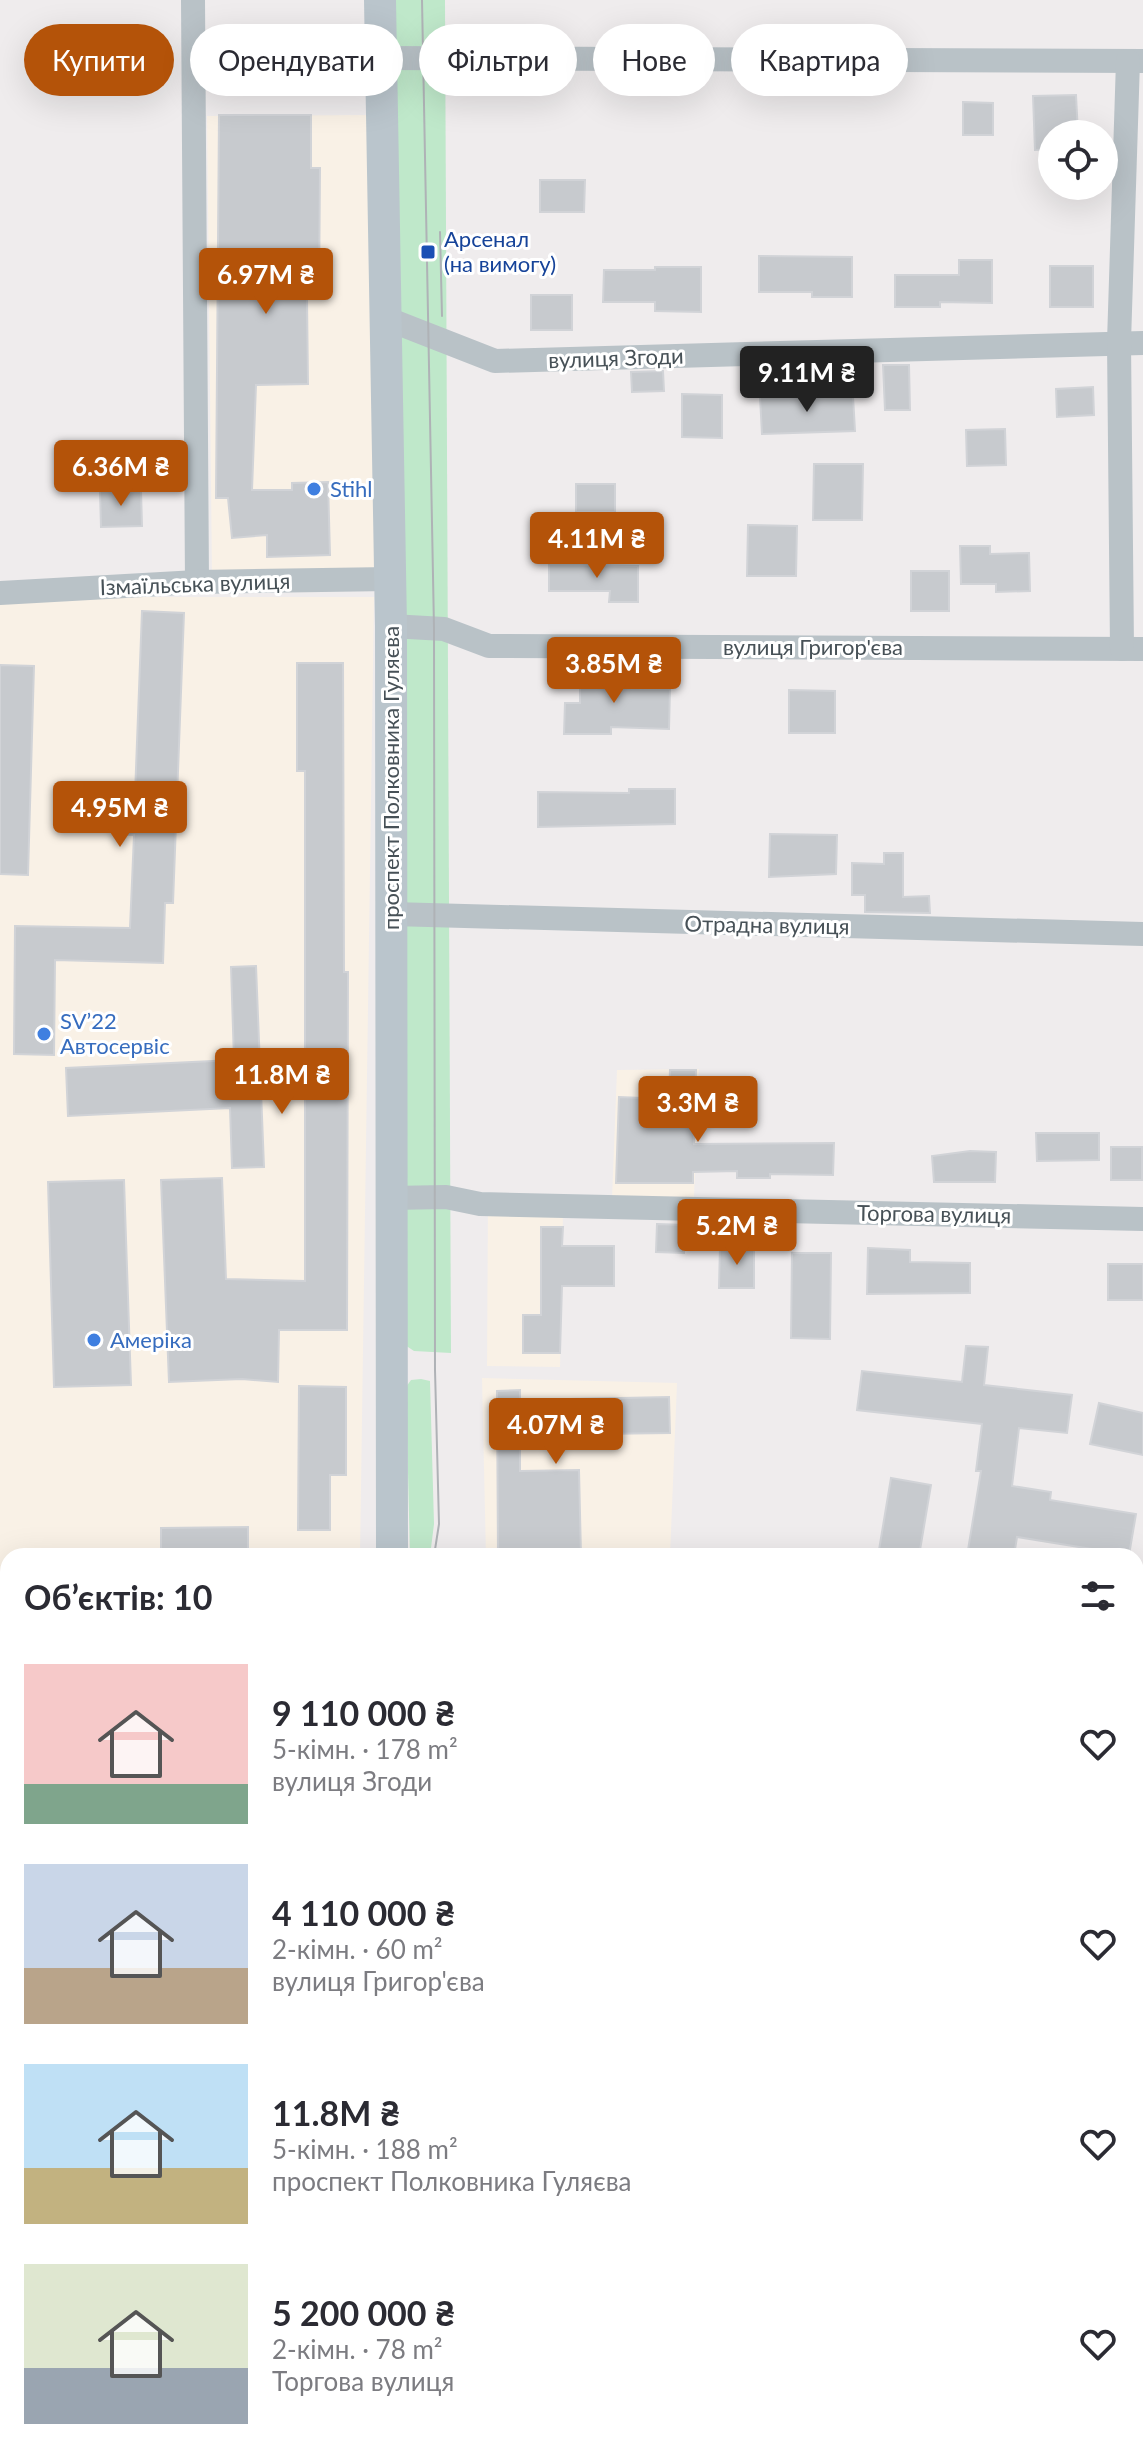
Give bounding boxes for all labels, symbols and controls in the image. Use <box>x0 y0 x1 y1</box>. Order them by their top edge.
chip: Купити <box>24 24 174 96</box>
chip: Орендувати <box>190 24 403 96</box>
chip: Фільтри <box>419 24 577 96</box>
chip: Нове <box>593 24 715 96</box>
chip: Квартира <box>731 24 908 96</box>
map controls <box>1038 120 1118 200</box>
button: locate <box>1038 120 1118 200</box>
place label: Арсенал (на вимогу) <box>444 225 556 277</box>
marker: Арсенал (на вимогу) <box>419 243 437 261</box>
pin: 6.97M ₴ <box>192 248 340 316</box>
text: 6.97M ₴ <box>217 258 315 290</box>
street label: вулиця Згоди <box>548 342 684 373</box>
pin: 9.11M ₴ <box>733 346 881 414</box>
text: 9.11M ₴ <box>758 356 856 388</box>
pin: 6.36M ₴ <box>47 440 195 508</box>
text: 6.36M ₴ <box>72 450 170 482</box>
place label: Stihl <box>330 475 372 502</box>
marker: Stihl <box>305 480 323 498</box>
pin: 4.11M ₴ <box>523 512 671 580</box>
text: 4.11M ₴ <box>548 522 646 554</box>
street label: Ізмаїльська вулиця <box>99 567 291 600</box>
street label: проспект Полковника Гуляєва <box>377 626 404 930</box>
street label: вулиця Григор'єва <box>723 633 903 660</box>
pin: 3.85M ₴ <box>540 637 688 705</box>
text: 3.85M ₴ <box>565 647 663 679</box>
pin: 4.95M ₴ <box>46 781 194 849</box>
text: 4.95M ₴ <box>71 791 169 823</box>
street label: Отрадна вулиця <box>684 910 850 939</box>
place label: SV’22 Автосервіс <box>60 1007 170 1059</box>
marker: SV’22 Автосервіс <box>35 1025 53 1043</box>
pin: 11.8M ₴ <box>208 1048 356 1116</box>
text: 11.8M ₴ <box>233 1058 331 1090</box>
pin: 3.3M ₴ <box>633 1076 763 1144</box>
text: 3.3M ₴ <box>657 1086 740 1118</box>
pin: 5.2M ₴ <box>672 1199 802 1267</box>
street label: Торгова вулиця <box>857 1199 1011 1228</box>
text: 5.2M ₴ <box>696 1209 779 1241</box>
place label: Амеріка <box>110 1326 192 1353</box>
marker: Амеріка <box>85 1331 103 1349</box>
pin: 4.07M ₴ <box>482 1398 630 1466</box>
text: 4.07M ₴ <box>507 1408 605 1440</box>
icon: filters <box>1076 1574 1120 1618</box>
text: Об’єктів: 10 <box>24 1576 213 1617</box>
text: 9 110 000 ₴ <box>272 1692 455 1733</box>
icon: home <box>88 1696 184 1792</box>
icon: heart <box>1076 1722 1120 1766</box>
text: 5-кімн. · 178 m² <box>272 1733 458 1765</box>
text: вулиця Згоди <box>272 1765 432 1797</box>
text: 4 110 000 ₴ <box>272 1892 455 1933</box>
icon: home <box>88 1896 184 1992</box>
icon: heart <box>1076 1922 1120 1966</box>
text: 2-кімн. · 60 m² <box>272 1933 443 1965</box>
text: вулиця Григор'єва <box>272 1965 485 1997</box>
text: 11.8M ₴ <box>272 2092 400 2133</box>
icon: home <box>88 2096 184 2192</box>
icon: heart <box>1076 2122 1120 2166</box>
text: 5-кімн. · 188 m² <box>272 2133 458 2165</box>
text: проспект Полковника Гуляєва <box>272 2165 632 2197</box>
text: 5 200 000 ₴ <box>272 2292 455 2333</box>
icon: home <box>88 2296 184 2392</box>
icon: heart <box>1076 2322 1120 2366</box>
text: 2-кімн. · 78 m² <box>272 2333 443 2365</box>
text: Торгова вулиця <box>272 2365 454 2397</box>

